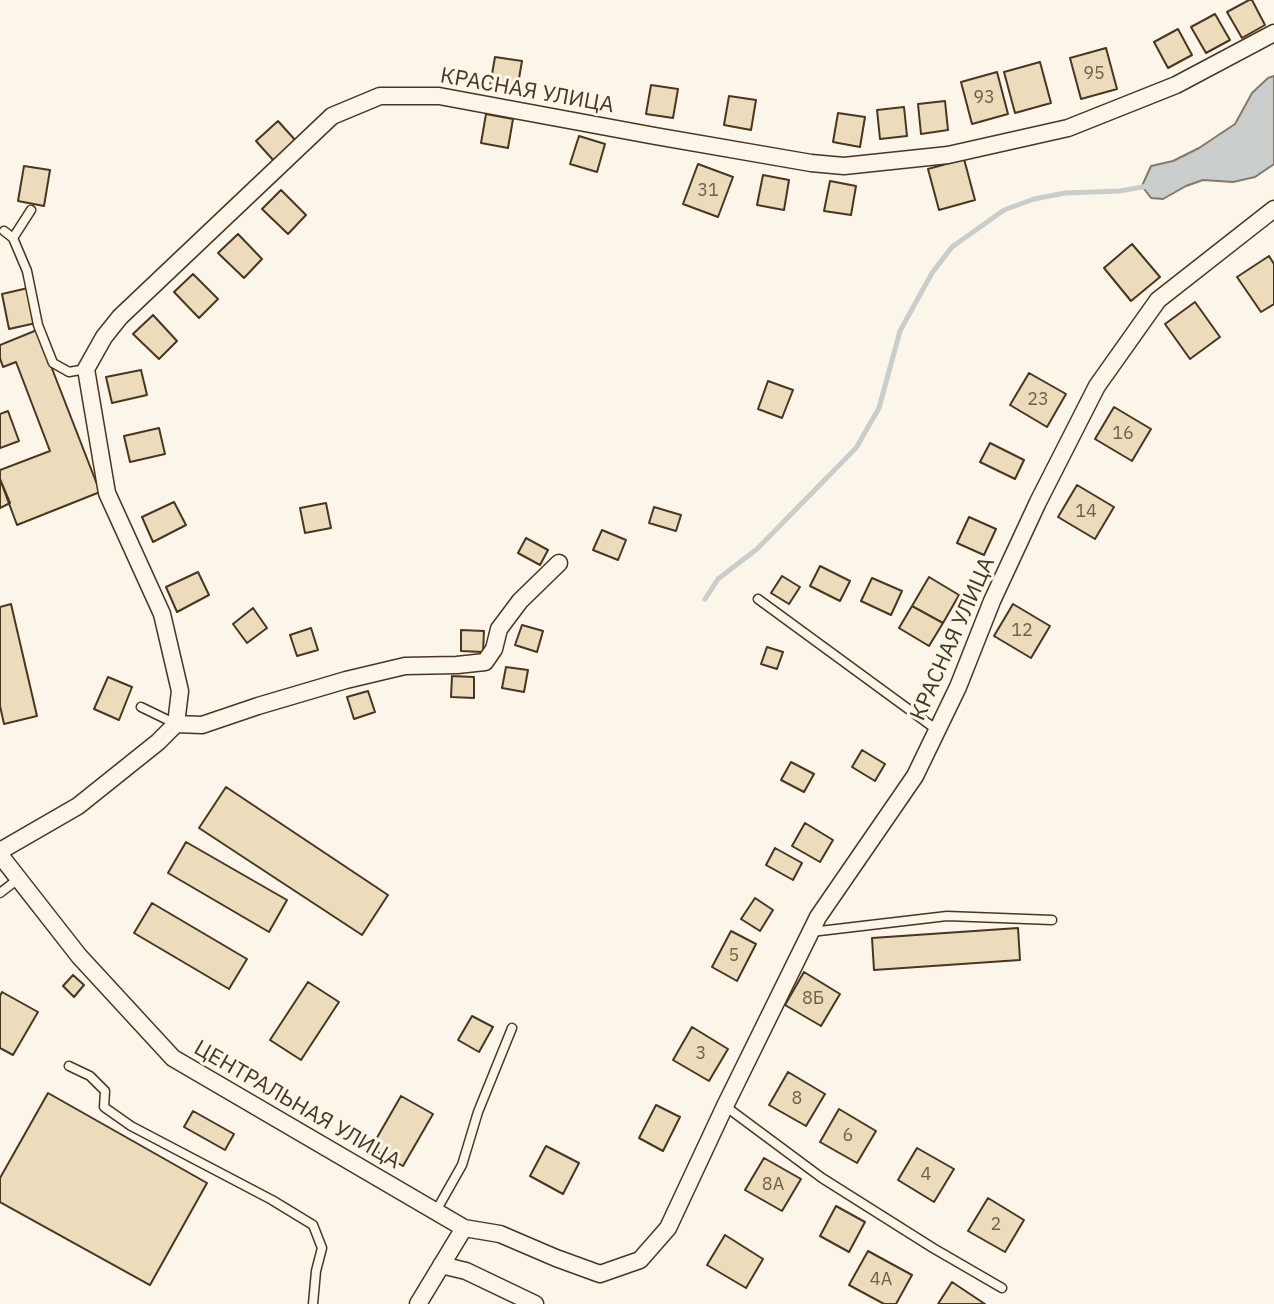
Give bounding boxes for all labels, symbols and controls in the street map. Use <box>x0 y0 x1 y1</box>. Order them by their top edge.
street label: КРАСНАЯ УЛИЦА <box>438 63 616 119</box>
house number: 95 <box>1083 63 1105 85</box>
house number: 93 <box>973 87 995 109</box>
house number: 31 <box>697 180 719 202</box>
house number: 23 <box>1027 389 1049 411</box>
house number: 16 <box>1112 423 1134 445</box>
house number: 14 <box>1075 501 1097 523</box>
street label: КРАСНАЯ УЛИЦА <box>905 553 1001 725</box>
house number: 12 <box>1011 620 1033 642</box>
house number: 5 <box>729 945 739 967</box>
house number: 8Б <box>802 988 824 1010</box>
street label: ЦЕНТРАЛЬНАЯ УЛИЦА <box>189 1035 405 1175</box>
house number: 3 <box>696 1043 706 1065</box>
house number: 8 <box>792 1088 802 1110</box>
house number: 6 <box>843 1125 853 1147</box>
house number: 4 <box>921 1164 931 1186</box>
house number: 8А <box>762 1174 784 1196</box>
house number: 2 <box>991 1214 1001 1236</box>
house number: 4А <box>870 1269 892 1291</box>

